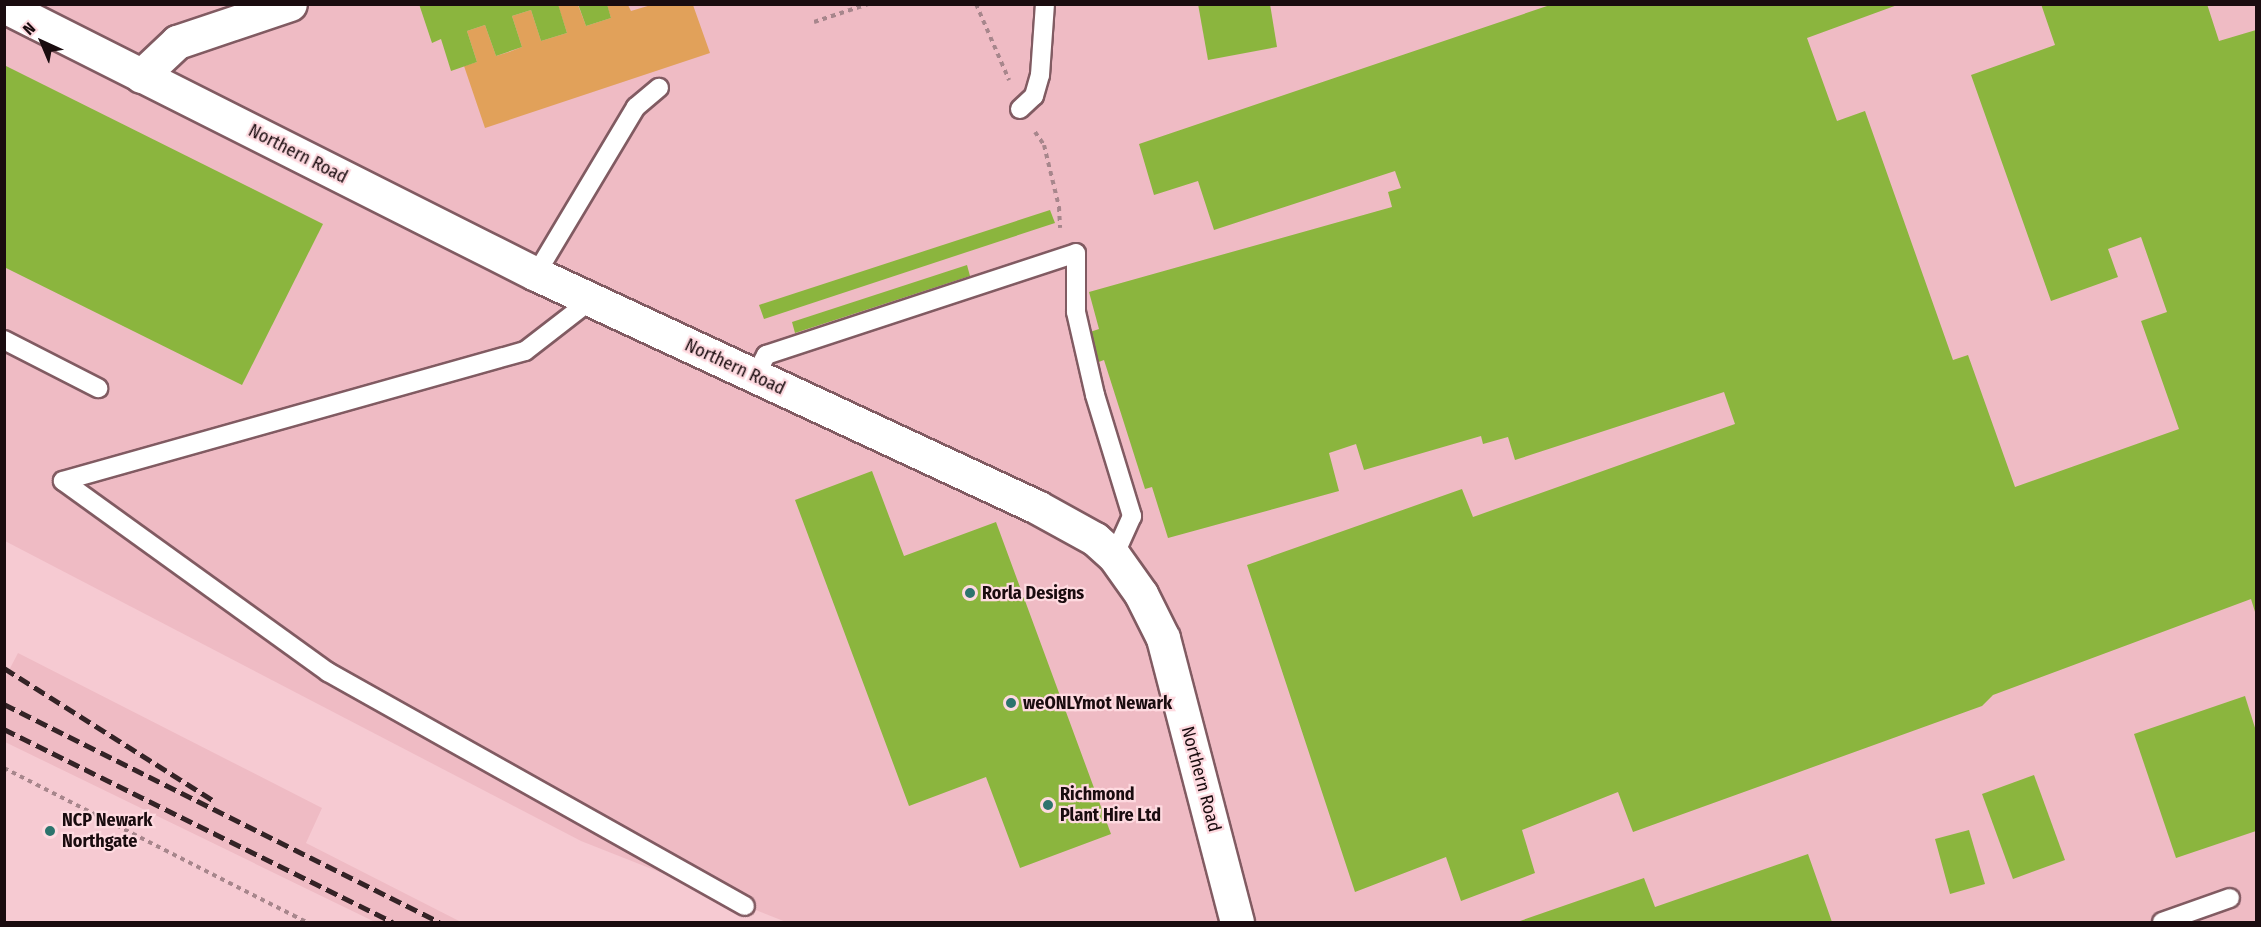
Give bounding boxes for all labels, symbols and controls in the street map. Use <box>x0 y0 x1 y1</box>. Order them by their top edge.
north arrow <box>12 12 72 72</box>
text: N <box>19 19 39 39</box>
street label: Northern Road <box>245 120 351 188</box>
street label: Northern Road <box>681 334 789 400</box>
place label: Rorla Designs <box>982 582 1084 604</box>
marker: Rorla Designs <box>963 586 977 600</box>
place label: weONLYmot Newark <box>1023 692 1172 714</box>
marker: weONLYmot Newark <box>1004 696 1018 710</box>
street label: Northern Road <box>1177 724 1225 834</box>
place label: Richmond Plant Hire Ltd <box>1060 784 1161 826</box>
marker: Richmond Plant Hire Ltd <box>1041 798 1055 812</box>
place label: NCP Newark Northgate <box>62 810 152 852</box>
marker: NCP Newark Northgate <box>43 824 57 838</box>

